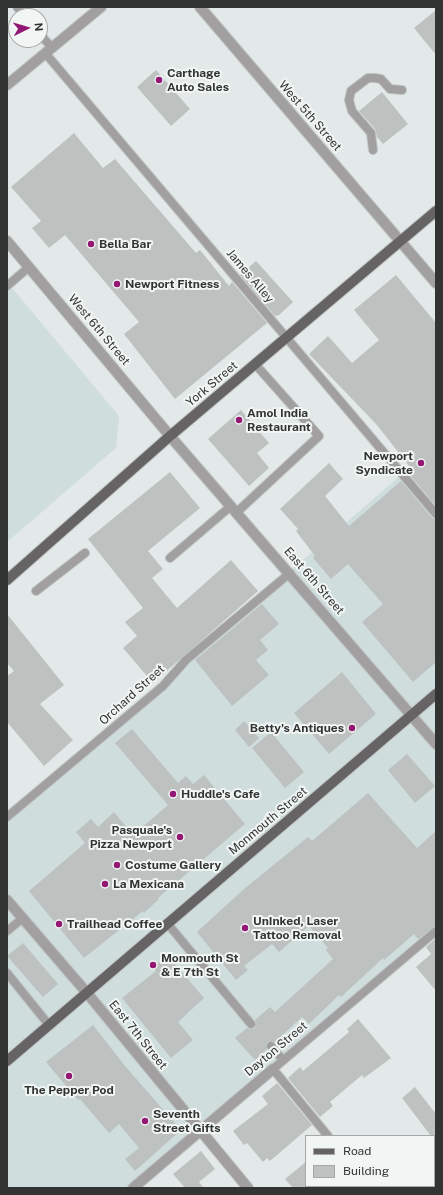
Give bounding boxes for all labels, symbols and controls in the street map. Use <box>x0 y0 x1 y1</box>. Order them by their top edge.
north arrow <box>8 8 48 48</box>
text: N <box>33 22 45 32</box>
place label: Carthage Auto Sales <box>167 66 229 94</box>
marker: Carthage Auto Sales <box>154 75 164 85</box>
street label: West 5th Street <box>276 78 344 154</box>
place label: Bella Bar <box>99 237 151 251</box>
marker: Bella Bar <box>86 239 96 249</box>
street label: James Alley <box>223 246 277 306</box>
place label: Newport Fitness <box>125 277 219 291</box>
marker: Newport Fitness <box>112 279 122 289</box>
street label: West 6th Street <box>65 292 133 368</box>
street label: York Street <box>183 358 241 410</box>
place label: Amol India Restaurant <box>247 406 311 434</box>
marker: Amol India Restaurant <box>234 415 244 425</box>
place label: Newport Syndicate <box>355 449 413 477</box>
marker: Newport Syndicate <box>416 458 426 468</box>
street label: East 6th Street <box>281 544 347 618</box>
street label: Orchard Street <box>96 662 168 728</box>
place label: Betty's Antiques <box>250 721 344 735</box>
marker: Betty's Antiques <box>347 723 357 733</box>
street label: Monmouth Street <box>226 784 310 858</box>
place label: Huddle's Cafe <box>181 787 260 801</box>
marker: Huddle's Cafe <box>168 789 178 799</box>
place label: Pasquale's Pizza Newport <box>90 823 172 851</box>
marker: Pasquale's Pizza Newport <box>175 832 185 842</box>
place label: Costume Gallery <box>125 858 221 872</box>
marker: Costume Gallery <box>112 860 122 870</box>
place label: La Mexicana <box>113 877 184 891</box>
marker: La Mexicana <box>100 879 110 889</box>
place label: UnInked, Laser Tattoo Removal <box>253 914 341 942</box>
place label: Trailhead Coffee <box>67 917 162 931</box>
marker: Trailhead Coffee <box>54 919 64 929</box>
marker: UnInked, Laser Tattoo Removal <box>240 923 250 933</box>
place label: Monmouth St & E 7th St <box>161 951 239 979</box>
marker: Monmouth St & E 7th St <box>148 960 158 970</box>
street label: East 7th Street <box>106 998 170 1072</box>
street label: Dayton Street <box>242 1019 310 1079</box>
marker: The Pepper Pod <box>64 1071 74 1081</box>
place label: The Pepper Pod <box>24 1083 114 1097</box>
place label: Seventh Street Gifts <box>153 1107 221 1135</box>
marker: Seventh Street Gifts <box>140 1116 150 1126</box>
legend <box>305 1135 435 1187</box>
text: Road <box>343 1144 371 1158</box>
text: Building <box>343 1164 389 1178</box>

